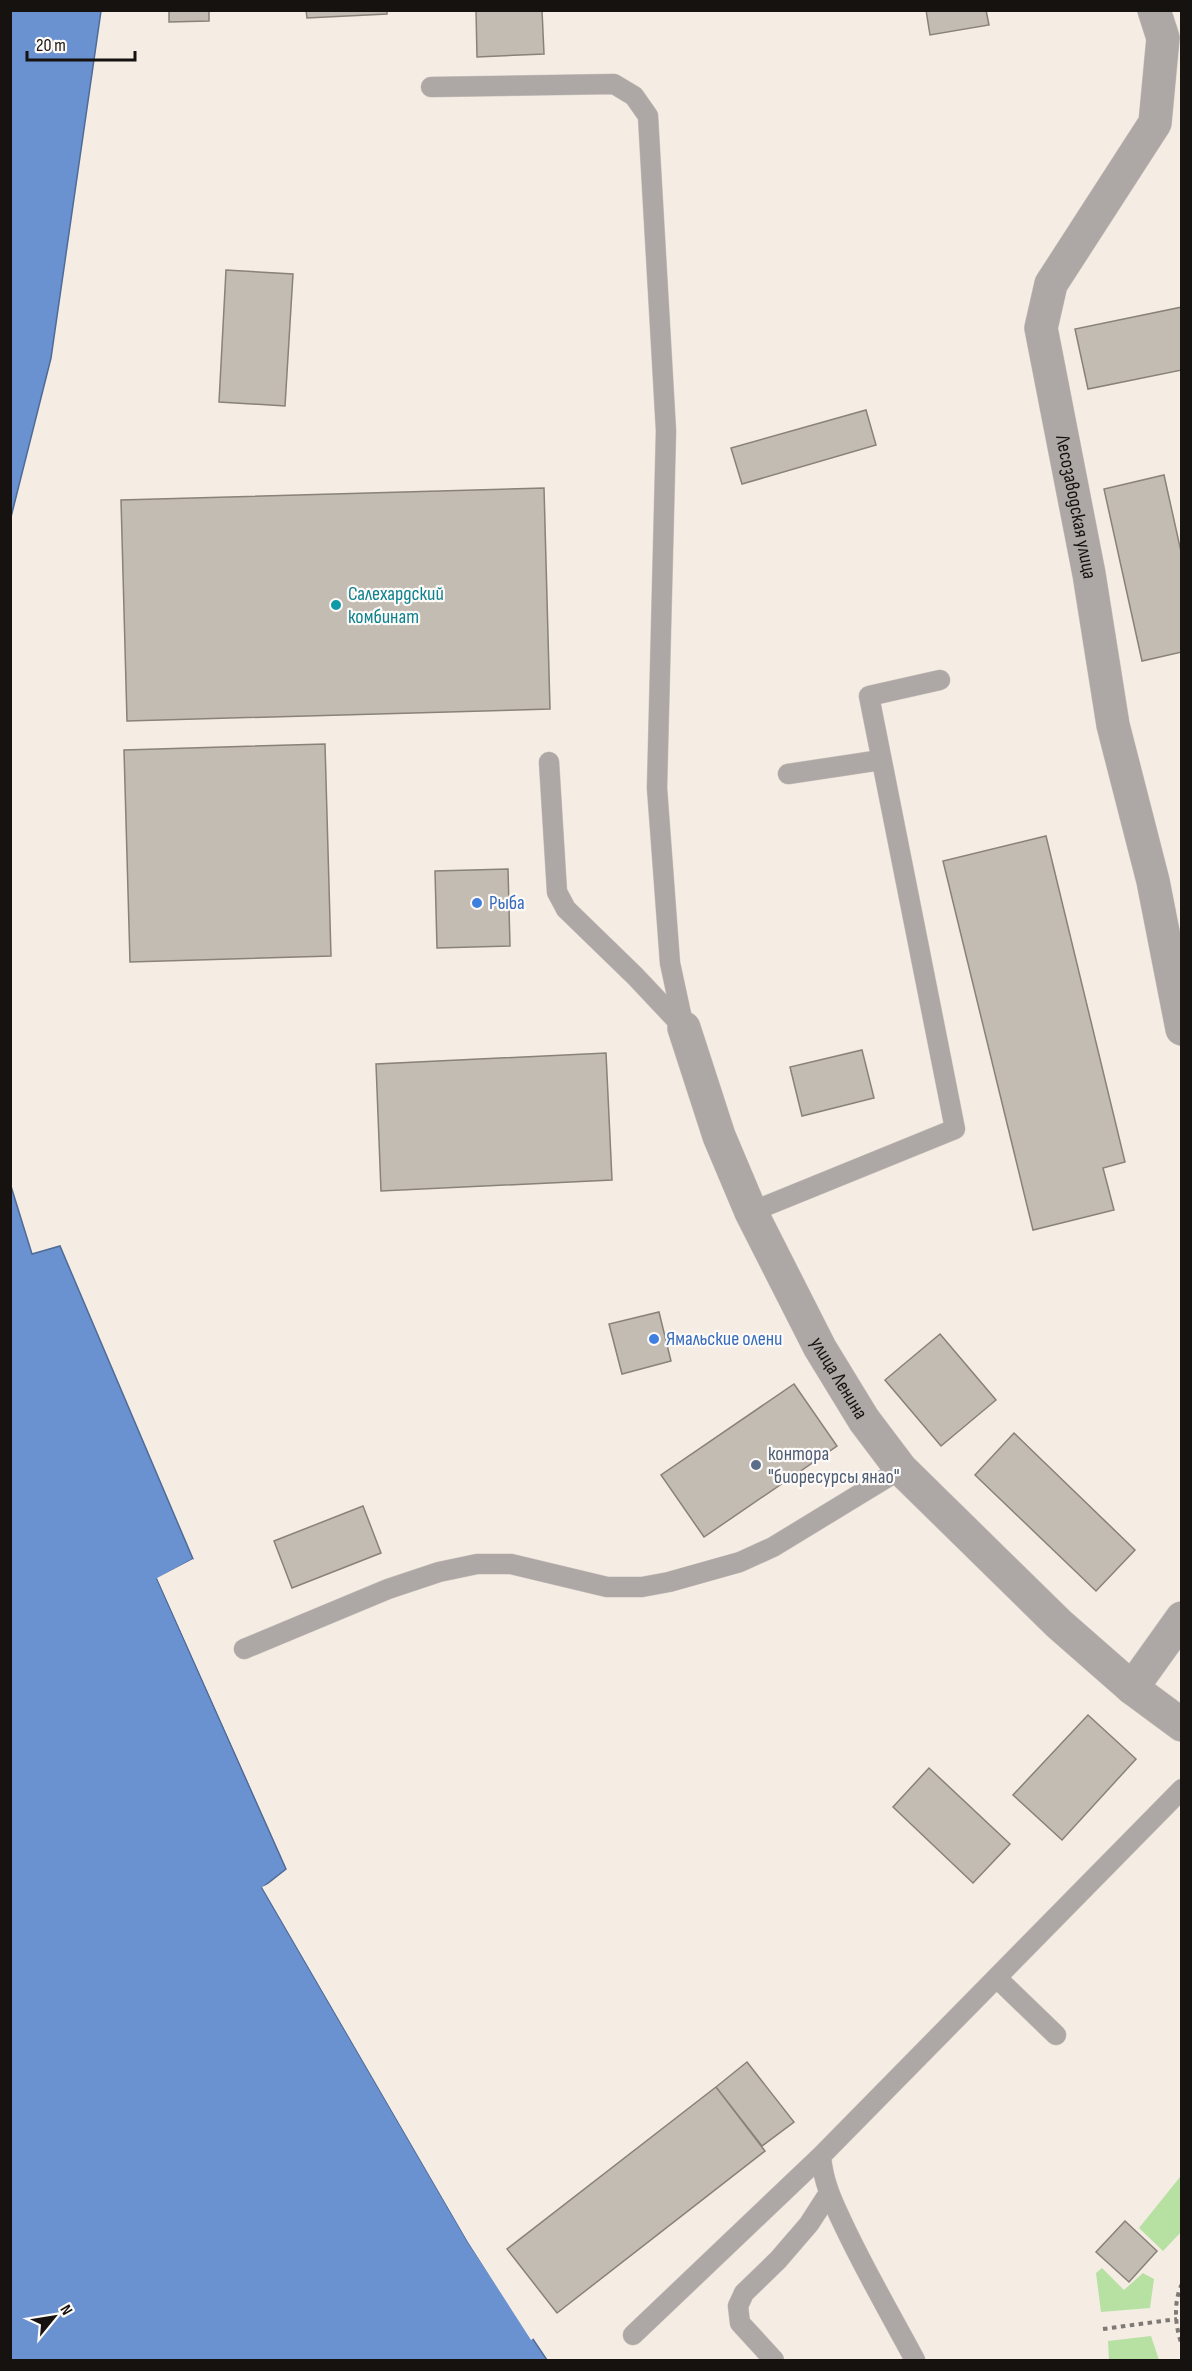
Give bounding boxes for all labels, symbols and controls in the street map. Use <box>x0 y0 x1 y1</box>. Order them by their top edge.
scale bar <box>27 24 135 62</box>
text: 20 m <box>36 35 66 56</box>
street label: Лесозаводская улица <box>1050 432 1102 581</box>
place label: Салехардский комбинат <box>348 582 444 629</box>
marker: Салехардский комбинат <box>329 598 343 612</box>
place label: Рыба <box>489 891 525 915</box>
marker: Рыба <box>470 896 484 910</box>
place label: Ямальские олени <box>666 1327 782 1351</box>
marker: Ямальские олени <box>647 1332 661 1346</box>
street label: улица Ленина <box>805 1333 873 1424</box>
place label: контора "биоресурсы янао" <box>768 1442 900 1489</box>
marker: контора "биоресурсы янао" <box>749 1458 763 1472</box>
north arrow <box>24 2287 84 2347</box>
text: N <box>55 2302 76 2319</box>

